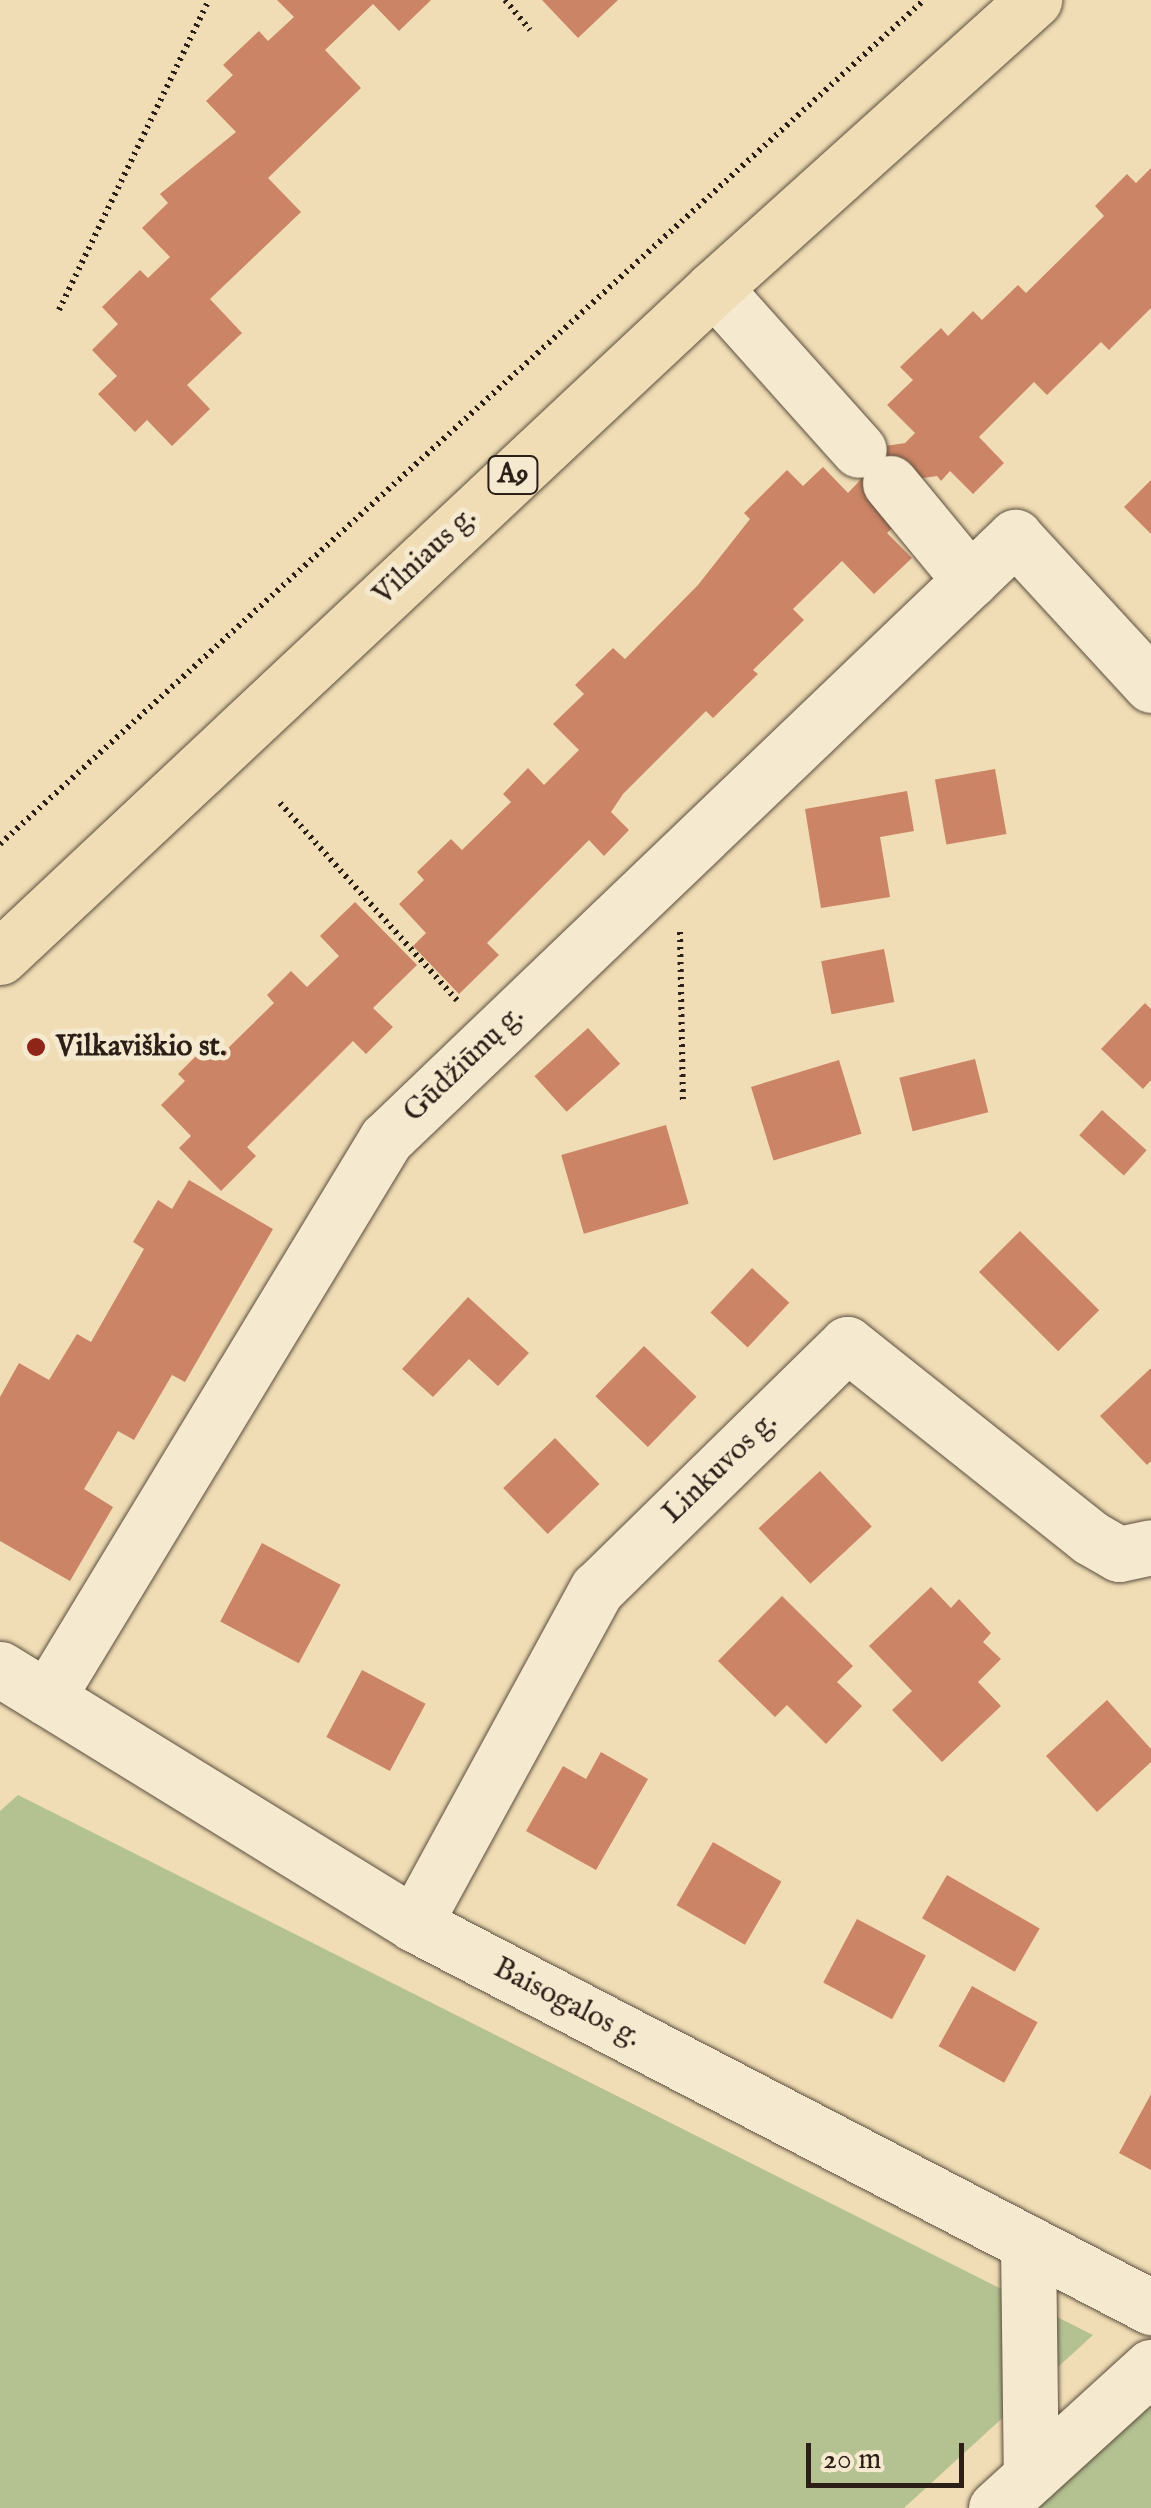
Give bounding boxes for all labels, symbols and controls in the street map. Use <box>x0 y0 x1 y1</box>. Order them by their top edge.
road number: A9 <box>486 452 540 498</box>
street label: Vilniaus g. <box>366 499 484 613</box>
street label: Gūdžiūnų g. <box>396 998 532 1130</box>
place label: Vilkaviškio st. <box>56 1029 226 1065</box>
marker: Vilkaviškio st. <box>25 1036 47 1058</box>
street label: Linkuvos g. <box>655 1404 785 1532</box>
street label: Baisogalos g. <box>487 1951 647 2055</box>
scale bar <box>811 2423 968 2485</box>
text: 20 m <box>823 2441 882 2479</box>

